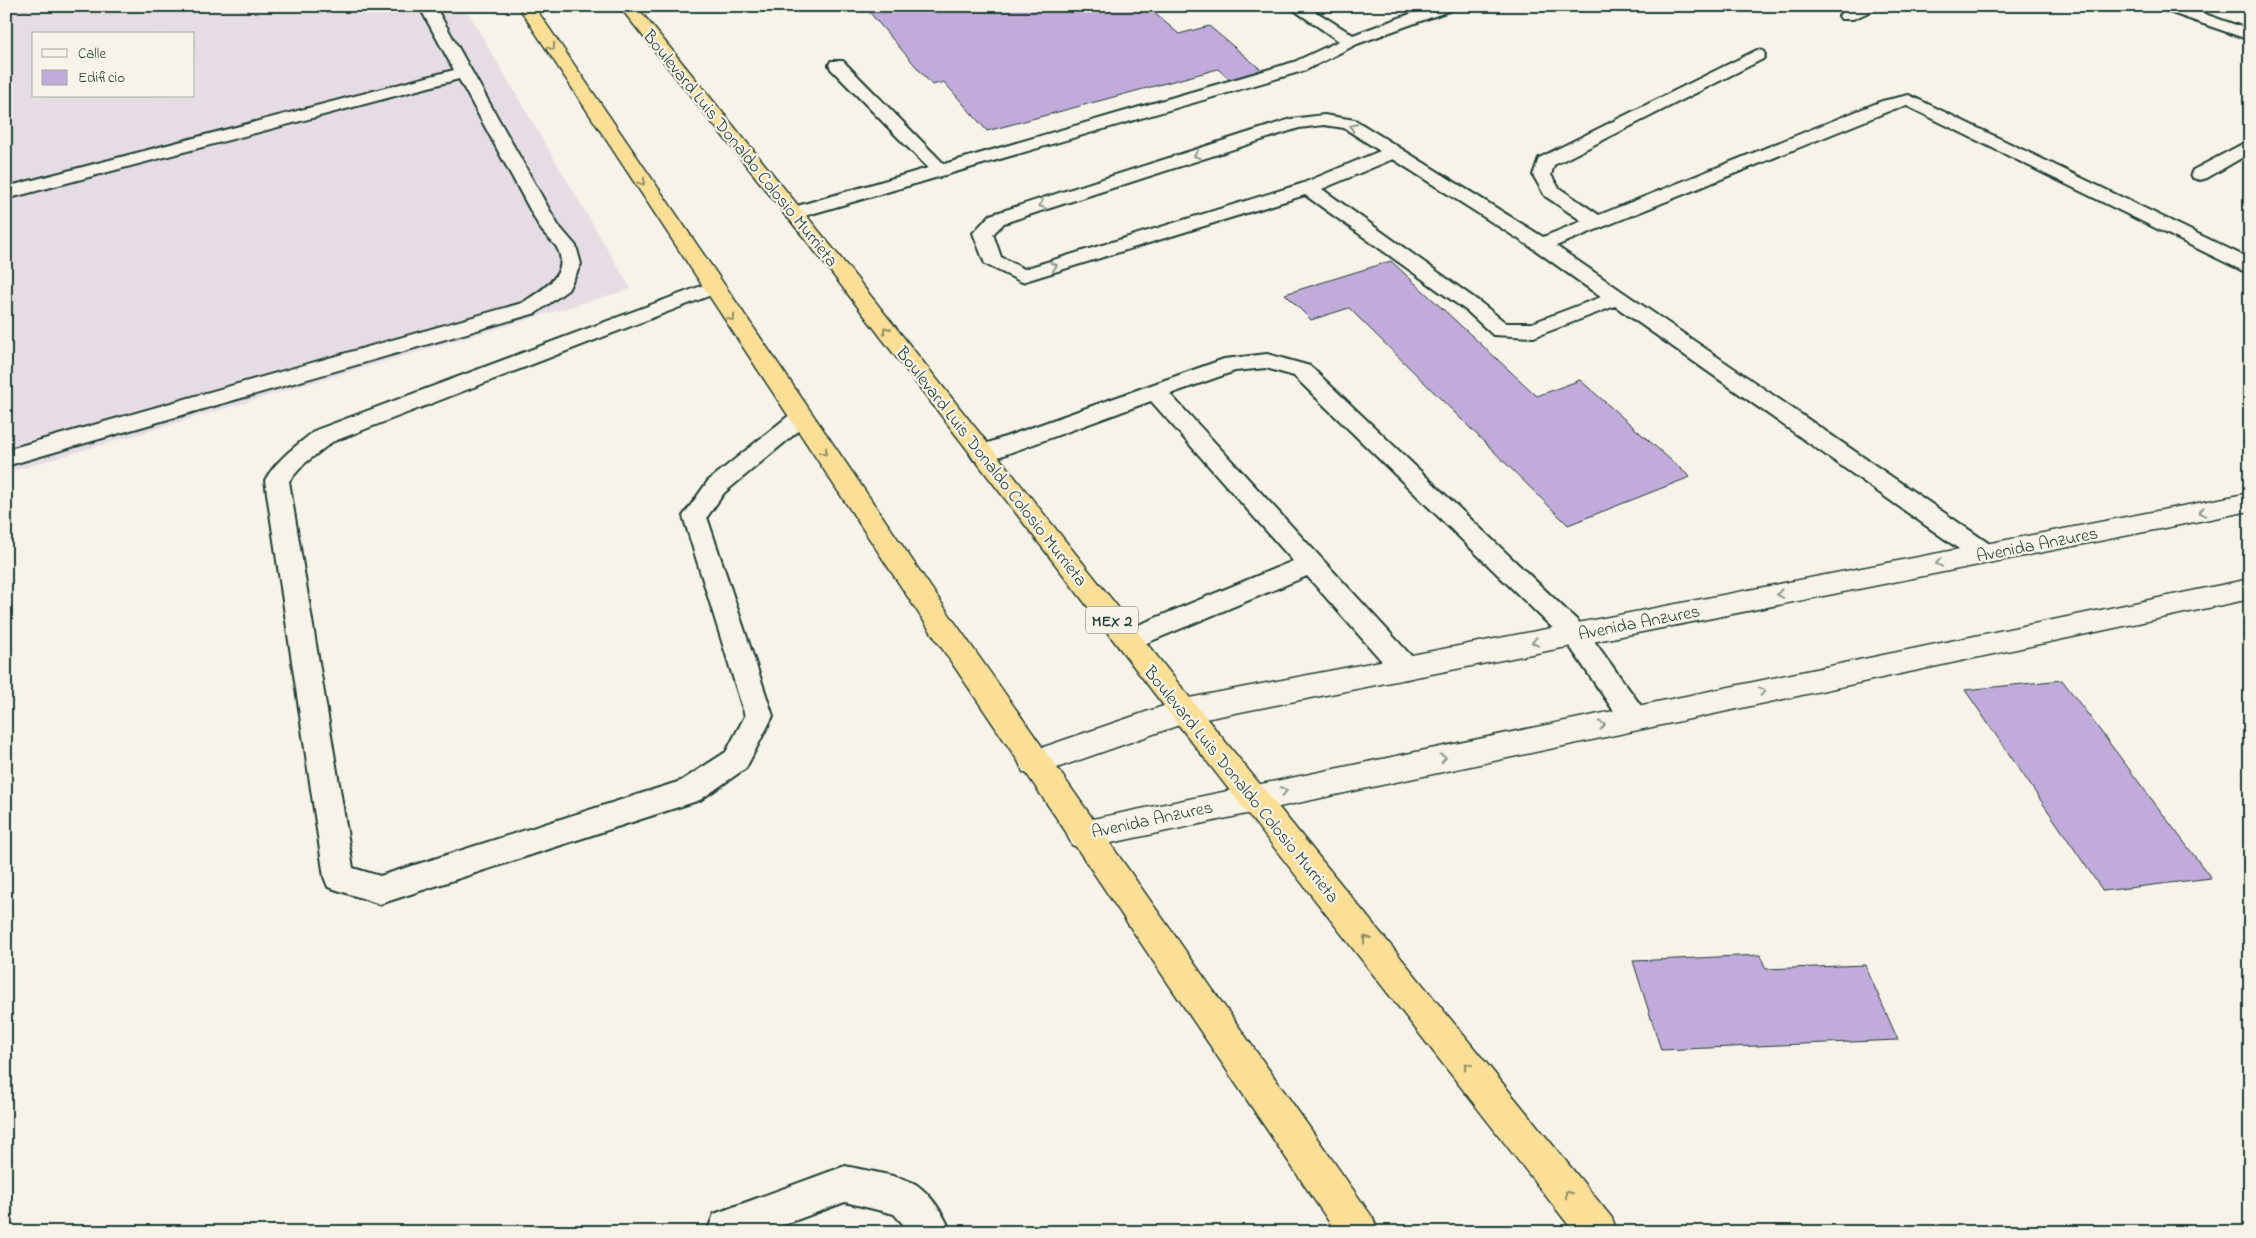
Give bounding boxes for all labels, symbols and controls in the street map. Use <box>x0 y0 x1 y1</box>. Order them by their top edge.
street label: Boulevard Luis Donaldo Colosio Murrieta <box>635 24 843 273</box>
legend <box>32 32 195 98</box>
one-way arrow <box>546 42 556 51</box>
text: Calle <box>78 43 106 65</box>
text: Edificio <box>78 67 125 89</box>
one-way arrow <box>1349 123 1358 133</box>
one-way arrow <box>1193 150 1201 160</box>
one-way arrow <box>636 177 645 186</box>
one-way arrow <box>1038 199 1046 209</box>
one-way arrow <box>1049 262 1058 272</box>
one-way arrow <box>726 312 735 321</box>
one-way arrow <box>883 326 892 336</box>
street label: Boulevard Luis Donaldo Colosio Murrieta <box>888 341 1093 593</box>
one-way arrow <box>817 447 827 456</box>
one-way arrow <box>2197 506 2206 516</box>
street label: Avenida Anzures <box>1974 521 2101 571</box>
one-way arrow <box>1935 557 1944 568</box>
one-way arrow <box>1776 589 1784 599</box>
street label: Avenida Anzures <box>1576 599 1703 649</box>
road number: MEX 2 <box>1086 606 1138 634</box>
one-way arrow <box>1530 637 1539 647</box>
street label: Boulevard Luis Donaldo Colosio Murrieta <box>1136 660 1344 909</box>
one-way arrow <box>1757 687 1766 697</box>
one-way arrow <box>1598 720 1607 731</box>
one-way arrow <box>1439 753 1448 764</box>
one-way arrow <box>1280 786 1289 797</box>
street label: Avenida Anzures <box>1089 795 1216 847</box>
one-way arrow <box>1363 936 1371 945</box>
one-way arrow <box>1464 1063 1472 1072</box>
one-way arrow <box>1564 1190 1573 1199</box>

